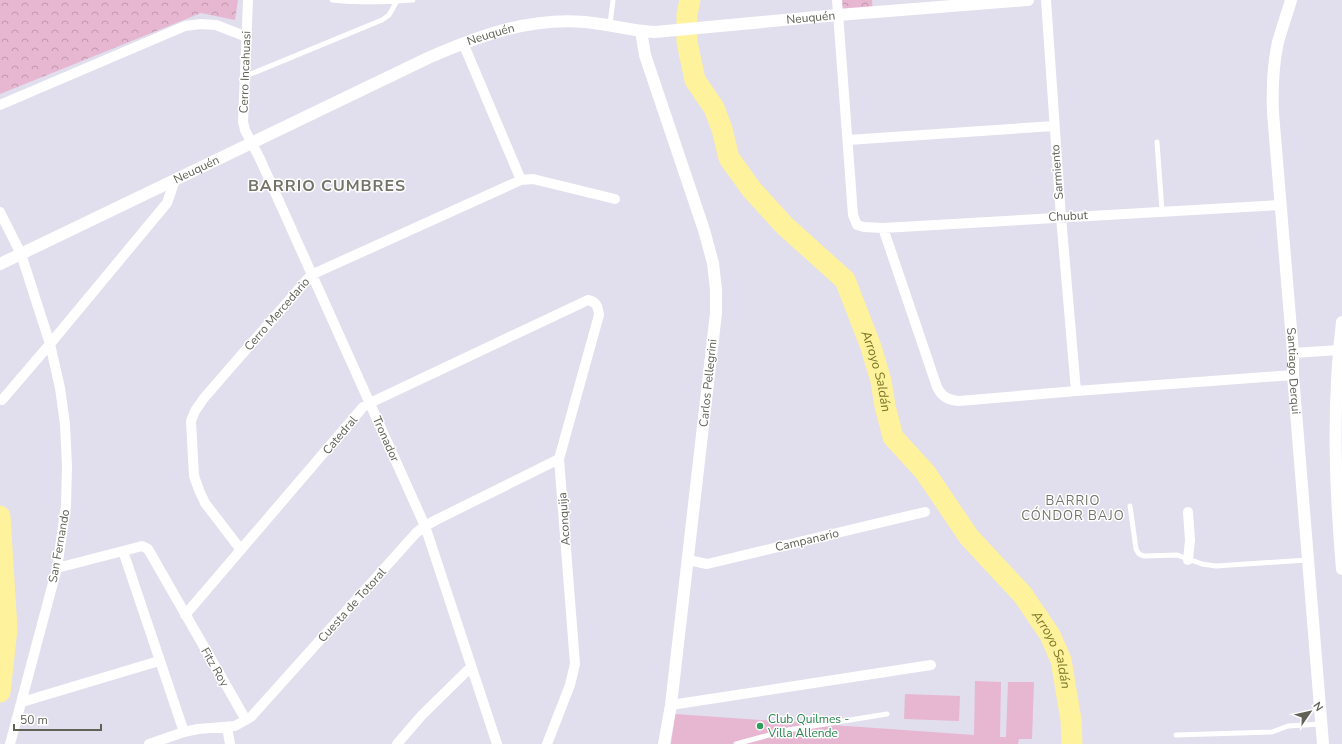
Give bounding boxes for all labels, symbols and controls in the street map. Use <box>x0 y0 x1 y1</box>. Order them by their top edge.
street label: Neuquén <box>786 7 836 28</box>
street label: Neuquén <box>465 20 516 49</box>
street label: Cerro Incahuasi <box>236 30 254 114</box>
street label: Sarmiento <box>1047 144 1067 200</box>
street label: Neuquén <box>171 152 222 187</box>
district label: BARRIO CUMBRES <box>248 175 406 197</box>
street label: Chubut <box>1048 207 1089 225</box>
street label: Cerro Mercedario <box>241 274 313 354</box>
water label: Arroyo Saldán <box>856 327 895 414</box>
street label: Santiago Derqui <box>1283 327 1304 415</box>
street label: Carlos Pellegrini <box>695 338 721 428</box>
street label: Catedral <box>319 412 361 458</box>
street label: Tronador <box>369 414 403 465</box>
street label: Aconquija <box>554 492 574 546</box>
district label: BARRIO CÓNDOR BAJO <box>1021 492 1125 525</box>
street label: San Fernando <box>45 508 73 584</box>
street label: Campanario <box>774 525 841 555</box>
street label: Cuesta de Totoral <box>314 564 390 646</box>
water label: Arroyo Saldán <box>1027 607 1075 690</box>
street label: Fitz Roy <box>197 644 233 690</box>
north arrow <box>1290 692 1330 732</box>
text: N <box>1309 699 1326 714</box>
scale bar <box>14 706 101 732</box>
place label: Club Quilmes - Villa Allende <box>767 711 849 741</box>
text: 50 m <box>20 712 48 728</box>
marker: Club Quilmes - Villa Allende <box>755 721 765 731</box>

